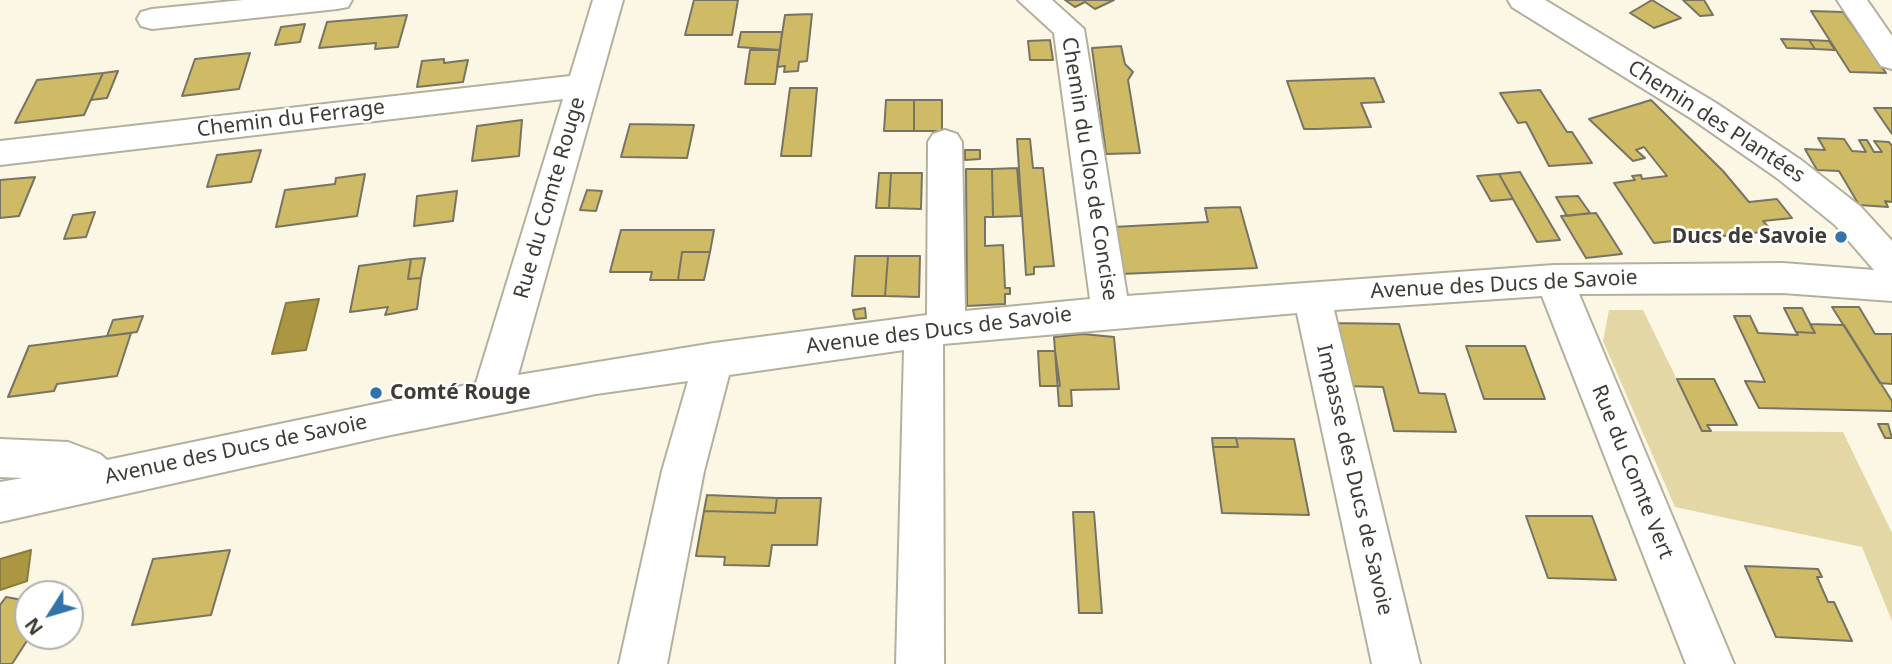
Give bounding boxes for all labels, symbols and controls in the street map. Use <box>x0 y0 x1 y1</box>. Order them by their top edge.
street label: Chemin du Clos de Concise <box>1056 35 1122 303</box>
street label: Chemin des Plantées <box>1623 55 1809 189</box>
street label: Rue du Comte Rouge <box>509 94 591 302</box>
street label: Chemin du Ferrage <box>196 95 386 143</box>
place label: Ducs de Savoie <box>1672 224 1827 250</box>
marker: Ducs de Savoie <box>1833 229 1849 245</box>
street label: Avenue des Ducs de Savoie <box>1370 265 1638 305</box>
street label: Avenue des Ducs de Savoie <box>805 302 1073 360</box>
street label: Impasse des Ducs de Savoie <box>1311 342 1397 618</box>
place label: Comté Rouge <box>390 380 531 406</box>
street label: Rue du Comte Vert <box>1586 381 1678 563</box>
marker: Comté Rouge <box>368 385 384 401</box>
street label: Avenue des Ducs de Savoie <box>103 410 369 490</box>
north arrow <box>14 580 84 650</box>
text: N <box>19 612 49 640</box>

